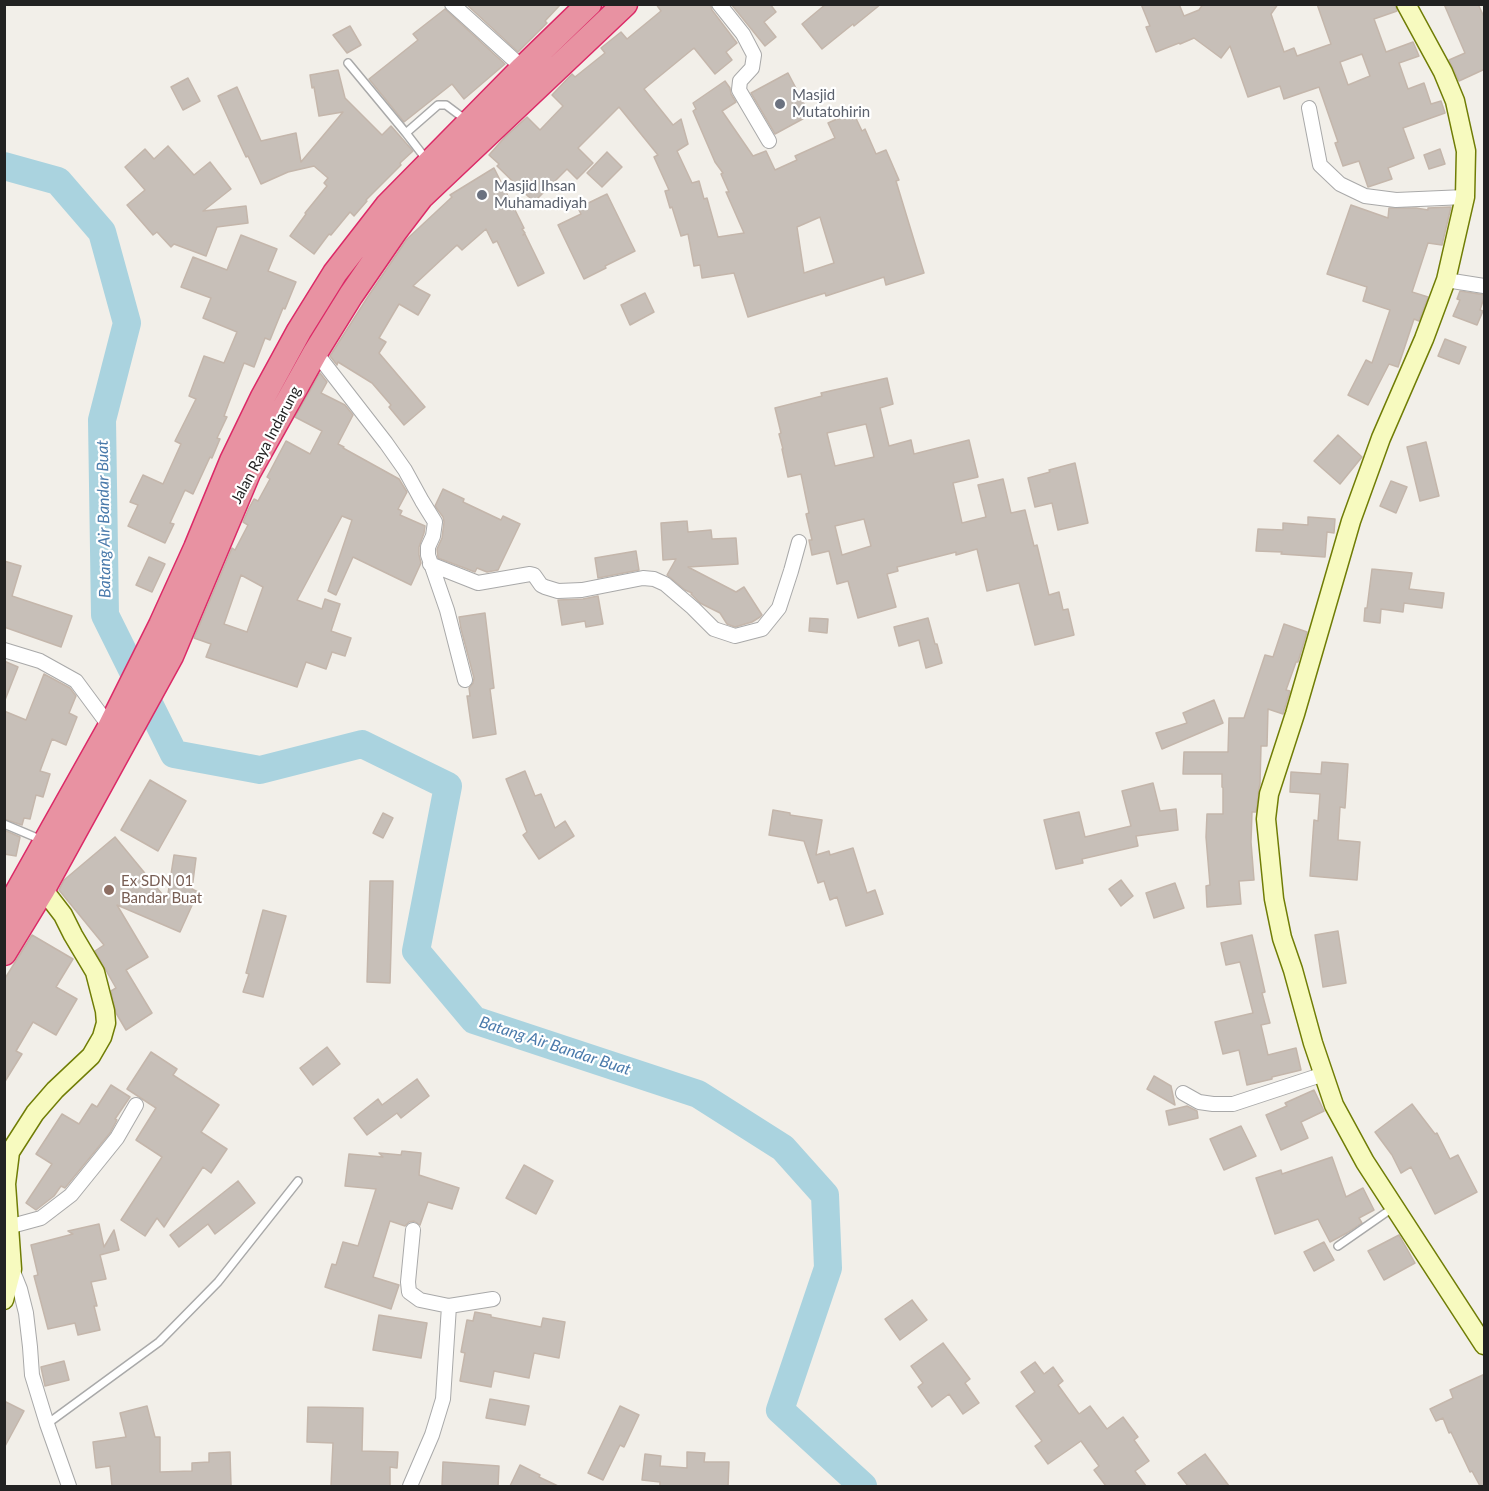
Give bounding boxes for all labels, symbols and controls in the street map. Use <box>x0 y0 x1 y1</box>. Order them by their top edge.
place label: Masjid Mutatohirin <box>792 86 870 121</box>
marker: Masjid Mutatohirin <box>773 97 787 111</box>
place label: Masjid Ihsan Muhamadiyah <box>494 177 587 212</box>
marker: Masjid Ihsan Muhamadiyah <box>475 188 489 202</box>
street label: Jalan Raya Indarung <box>227 383 305 507</box>
water label: Batang Air Bandar Buat <box>93 440 115 598</box>
place label: Ex SDN 01 Bandar Buat <box>121 872 202 907</box>
marker: Ex SDN 01 Bandar Buat <box>102 883 116 897</box>
water label: Batang Air Bandar Buat <box>477 1012 633 1080</box>

